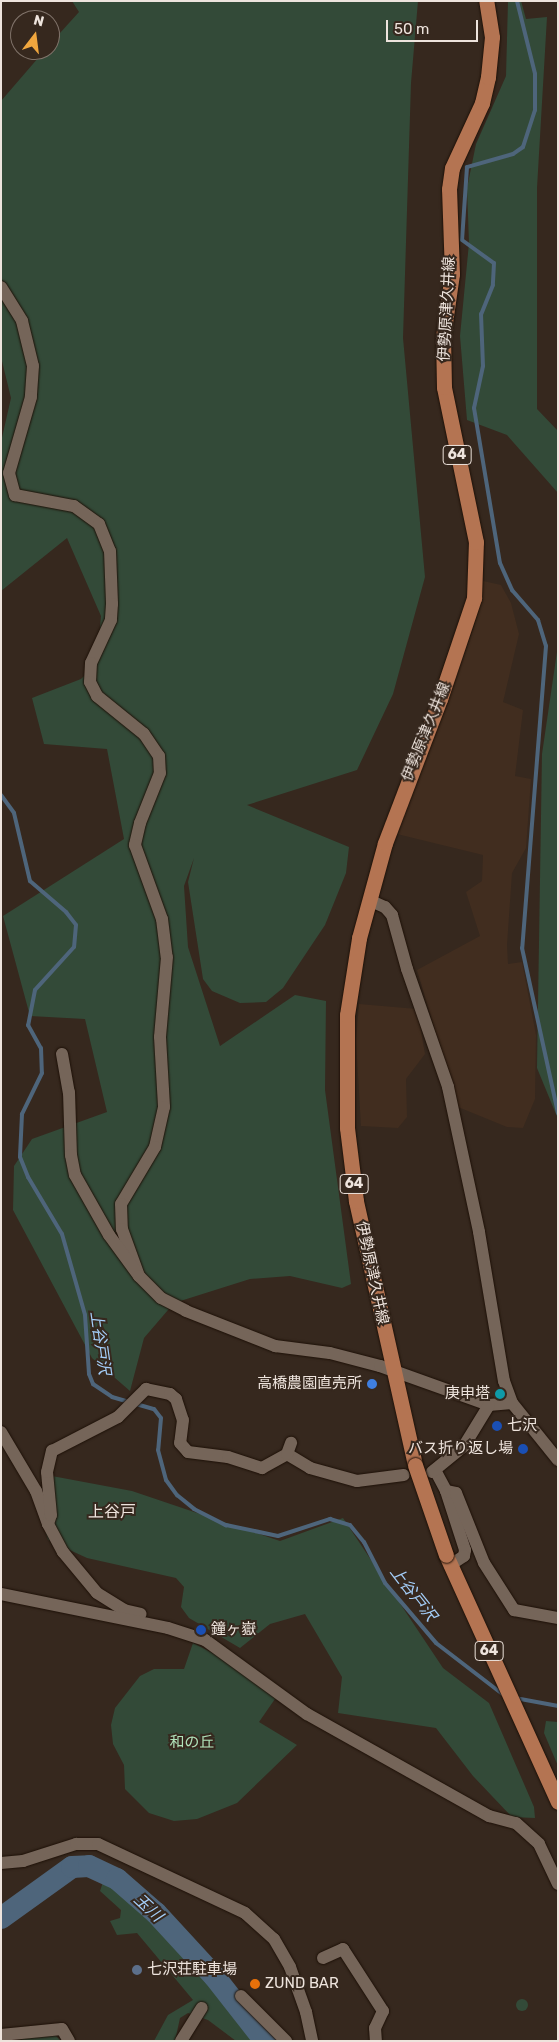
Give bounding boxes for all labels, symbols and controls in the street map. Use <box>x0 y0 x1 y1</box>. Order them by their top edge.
north arrow <box>10 10 60 60</box>
scale bar <box>389 10 482 42</box>
text: N <box>32 11 46 31</box>
text: 50 m <box>394 20 429 38</box>
street label: 伊勢原津久井線 <box>435 256 459 362</box>
road number: 64 <box>442 444 472 466</box>
street label: 伊勢原津久井線 <box>398 680 454 784</box>
road number: 64 <box>339 1172 369 1196</box>
street label: 伊勢原津久井線 <box>352 1220 392 1326</box>
water label: 上谷戸沢 <box>86 1310 114 1376</box>
place label: 高橋農園直売所 <box>257 1375 362 1393</box>
marker: 高橋農園直売所 <box>366 1378 378 1390</box>
place label: 庚申塔 <box>445 1385 490 1403</box>
marker: 庚申塔 <box>494 1388 506 1400</box>
place label: 七沢 <box>507 1417 537 1435</box>
marker: 七沢 <box>491 1420 503 1432</box>
place label: バス折り返し場 <box>408 1440 513 1458</box>
marker: バス折り返し場 <box>517 1443 529 1455</box>
district label: 上谷戸 <box>88 1502 136 1522</box>
water label: 上谷戸沢 <box>386 1563 440 1625</box>
place label: 鐘ヶ嶽 <box>211 1621 256 1639</box>
marker: 鐘ヶ嶽 <box>195 1624 207 1636</box>
road number: 64 <box>474 1640 504 1662</box>
park label: 和の丘 <box>170 1734 214 1752</box>
water label: 玉川 <box>130 1890 166 1926</box>
place label: 七沢荘駐車場 <box>147 1961 237 1979</box>
marker: 七沢荘駐車場 <box>131 1964 143 1976</box>
place label: ZUND BAR <box>265 1975 339 1993</box>
marker: ZUND BAR <box>249 1978 261 1990</box>

